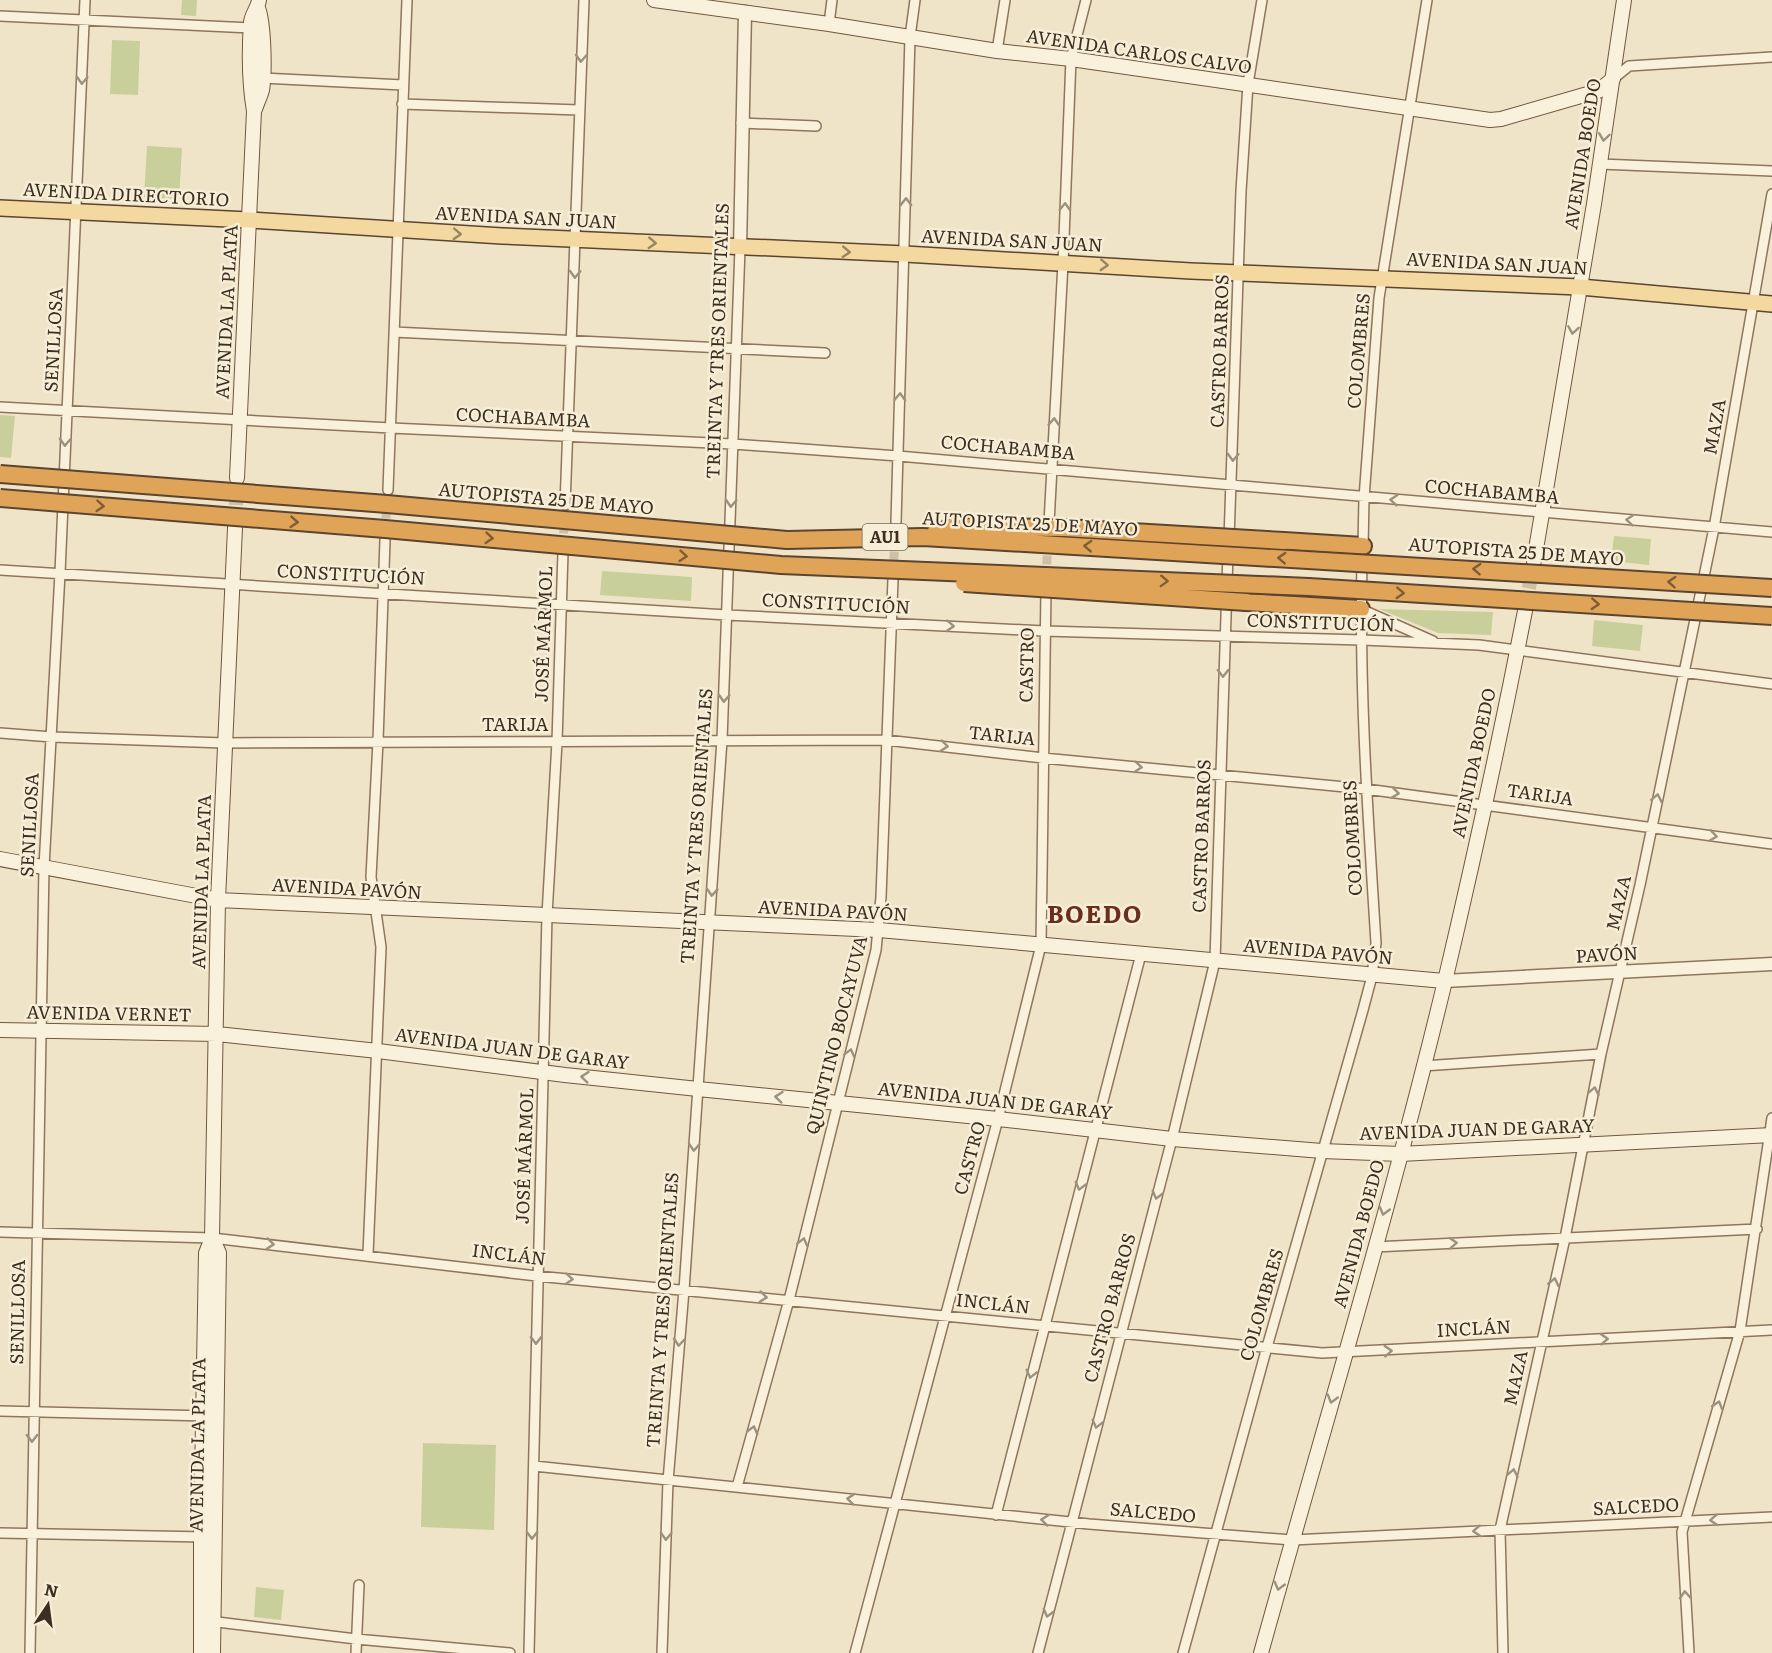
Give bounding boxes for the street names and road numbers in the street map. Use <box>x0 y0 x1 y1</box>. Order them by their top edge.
street label: AVENIDA CARLOS CALVO <box>1025 21 1254 80</box>
street label: AVENIDA BOEDO <box>1556 76 1607 231</box>
street label: AVENIDA DIRECTORIO <box>22 175 230 212</box>
street label: AVENIDA SAN JUAN <box>435 198 618 235</box>
street label: TREINTA Y TRES ORIENTALES <box>698 202 735 479</box>
street label: AVENIDA SAN JUAN <box>921 221 1104 258</box>
street label: AVENIDA LA PLATA <box>207 224 244 400</box>
street label: AVENIDA SAN JUAN <box>1406 244 1589 281</box>
street label: CASTRO BARROS <box>1202 274 1235 428</box>
street label: SENILLOSA <box>36 287 69 393</box>
street label: COLOMBRES <box>1339 292 1376 410</box>
street label: MAZA <box>1695 397 1732 457</box>
street label: COCHABAMBA <box>455 399 591 434</box>
street label: COCHABAMBA <box>940 427 1076 466</box>
street label: COCHABAMBA <box>1424 471 1560 510</box>
street label: AUTOPISTA 25 DE MAYO <box>437 475 655 520</box>
street label: AUTOPISTA 25 DE MAYO <box>922 503 1139 542</box>
road number: AU1 <box>862 524 908 550</box>
street label: AUTOPISTA 25 DE MAYO <box>1407 530 1625 572</box>
street label: CONSTITUCIÓN <box>276 556 426 591</box>
street label: JOSÉ MÁRMOL <box>527 565 558 703</box>
street label: CONSTITUCIÓN <box>761 585 911 620</box>
street label: CONSTITUCIÓN <box>1246 605 1396 638</box>
street label: CASTRO <box>1011 627 1040 703</box>
street label: AVENIDA BOEDO <box>1443 685 1502 840</box>
street label: TREINTA Y TRES ORIENTALES <box>672 687 719 965</box>
street label: TARIJA <box>481 710 549 737</box>
street label: TARIJA <box>967 718 1037 751</box>
street label: CASTRO BARROS <box>1184 759 1217 913</box>
street label: SENILLOSA <box>12 772 45 878</box>
street label: TARIJA <box>1505 775 1575 812</box>
street label: COLOMBRES <box>1335 780 1368 897</box>
street label: AVENIDA LA PLATA <box>184 794 217 970</box>
street label: AVENIDA PAVÓN <box>271 870 423 905</box>
street label: MAZA <box>1598 872 1637 933</box>
street label: AVENIDA PAVÓN <box>757 892 909 927</box>
street label: AVENIDA PAVÓN <box>1242 930 1394 971</box>
street label: QUINTINO BOCAYUVA <box>798 932 873 1137</box>
street label: PAVÓN <box>1575 938 1639 969</box>
street label: AVENIDA VERNET <box>26 998 192 1027</box>
street label: AVENIDA JUAN DE GARAY <box>393 1020 631 1075</box>
street label: AVENIDA JUAN DE GARAY <box>876 1074 1114 1125</box>
street label: JOSÉ MÁRMOL <box>508 1087 539 1225</box>
street label: AVENIDA JUAN DE GARAY <box>1359 1111 1595 1146</box>
street label: CASTRO <box>946 1118 991 1197</box>
street label: AVENIDA BOEDO <box>1325 1156 1390 1311</box>
street label: TREINTA Y TRES ORIENTALES <box>638 1171 685 1449</box>
street label: CASTRO BARROS <box>1076 1230 1141 1385</box>
street label: INCLÁN <box>471 1236 548 1271</box>
street label: COLOMBRES <box>1232 1245 1289 1364</box>
street label: SENILLOSA <box>2 1259 31 1365</box>
street label: INCLÁN <box>955 1285 1032 1320</box>
street label: INCLÁN <box>1436 1312 1512 1343</box>
street label: MAZA <box>1495 1347 1534 1408</box>
street label: AVENIDA LA PLATA <box>181 1357 212 1533</box>
street label: SALCEDO <box>1592 1490 1680 1521</box>
street label: SALCEDO <box>1109 1494 1197 1529</box>

